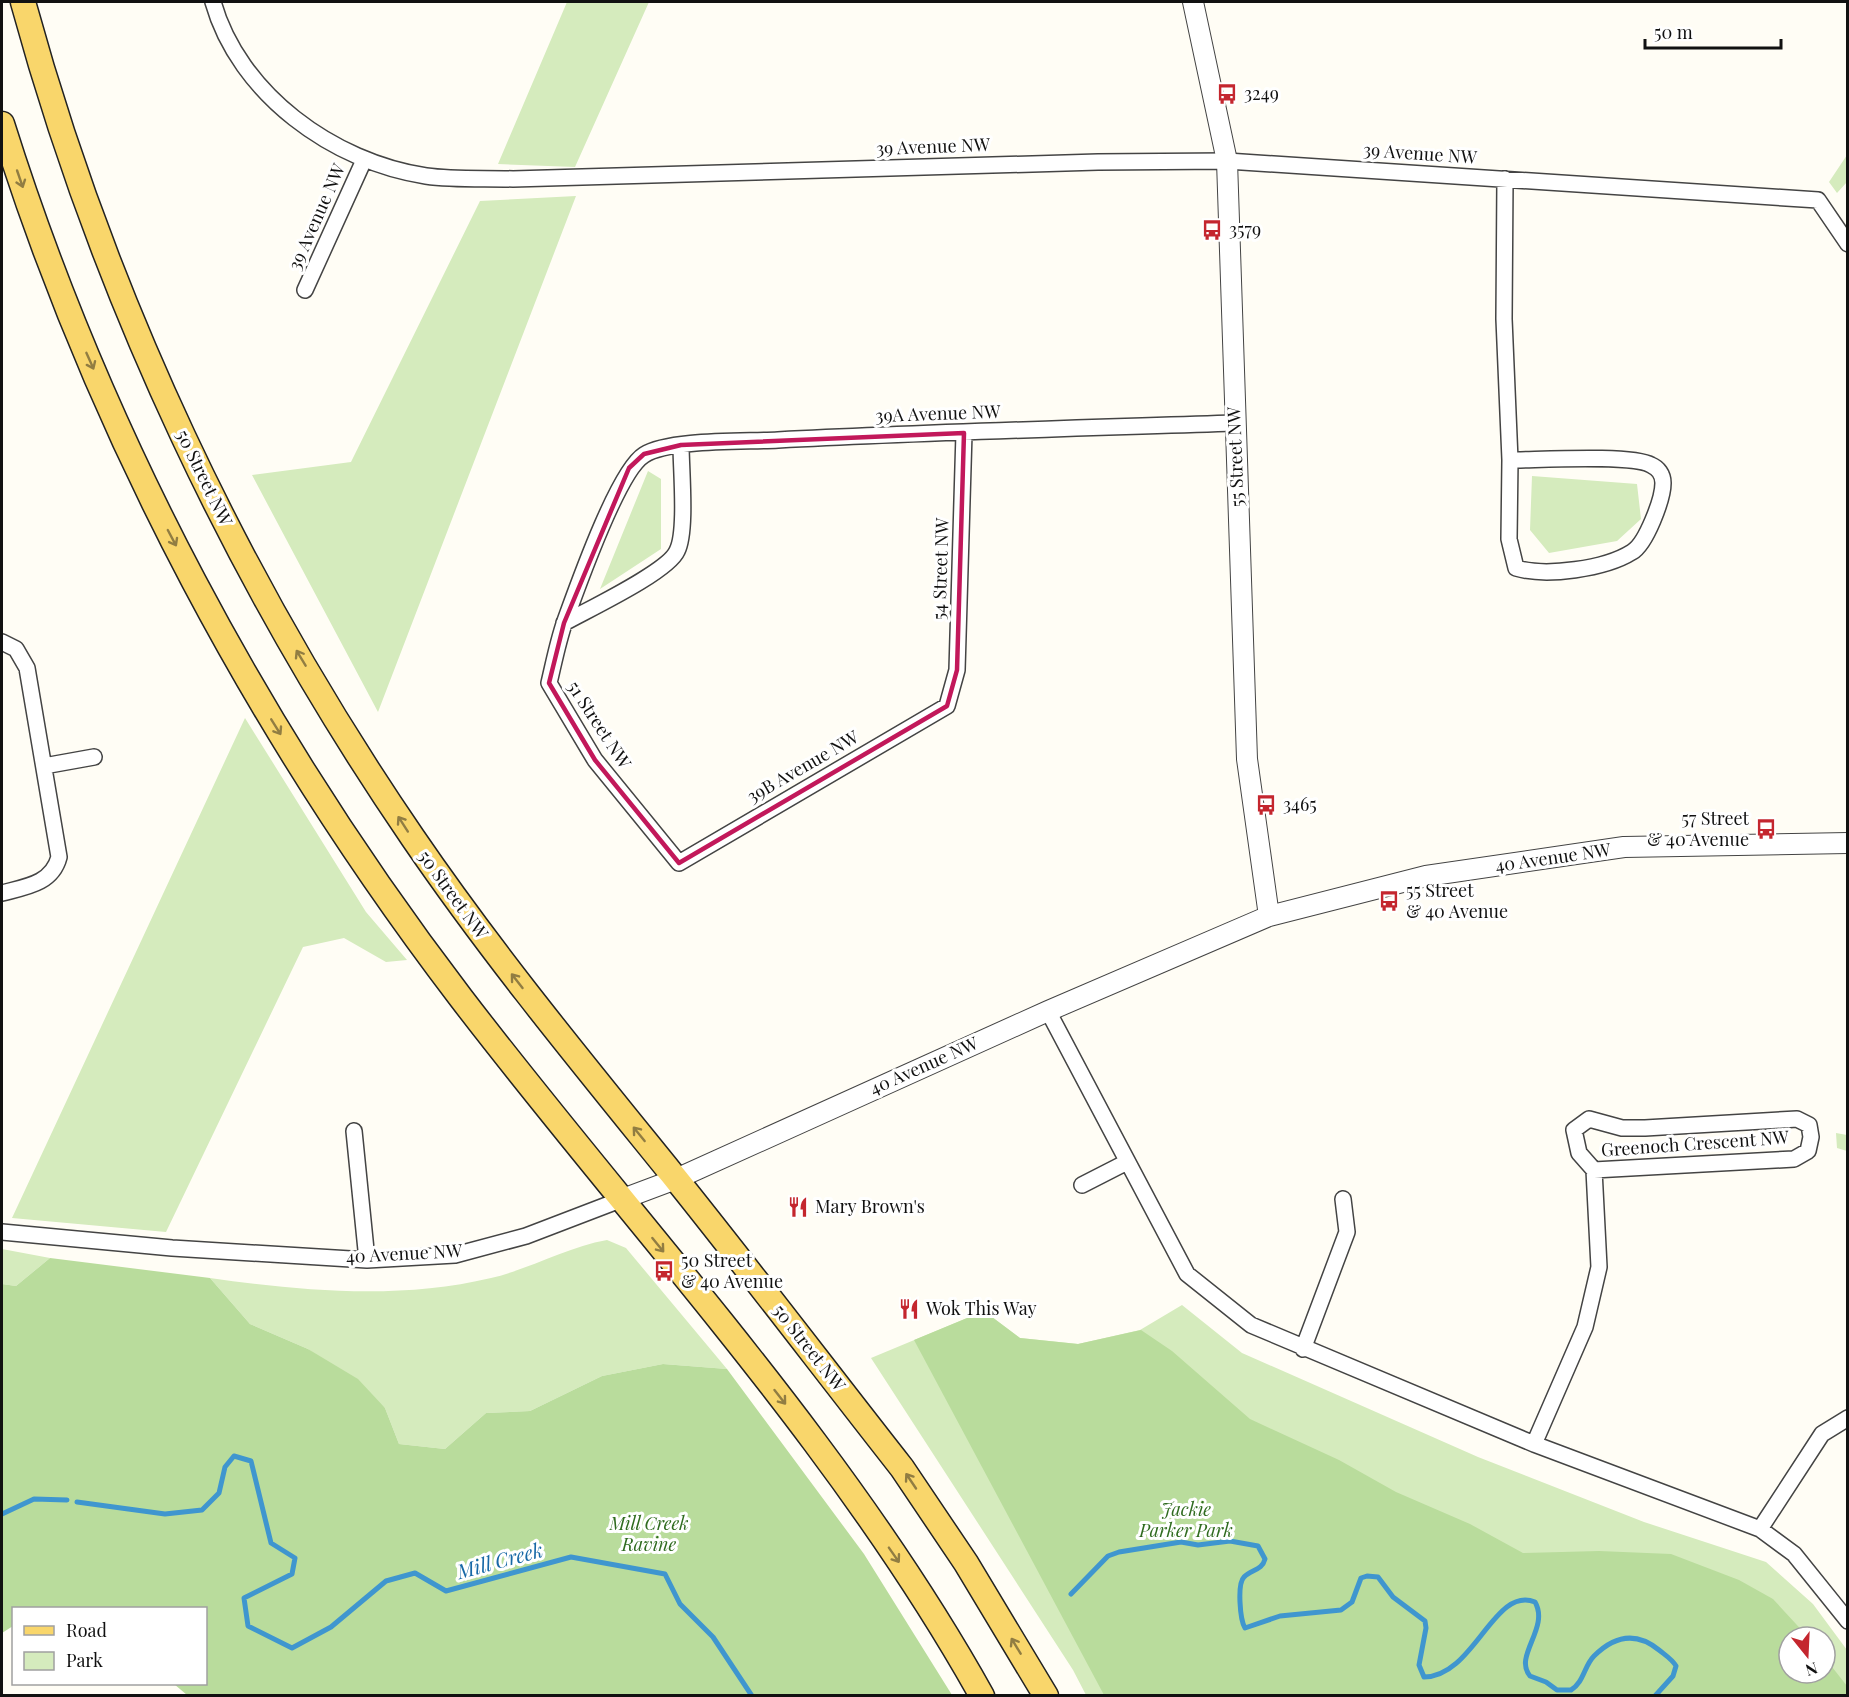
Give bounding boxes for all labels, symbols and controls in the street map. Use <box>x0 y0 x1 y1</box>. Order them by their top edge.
scale bar <box>1645 12 1782 50</box>
text: 50 m <box>1654 20 1693 44</box>
place label: 3249 <box>1244 81 1279 105</box>
bus stop icon: 3249 <box>1215 82 1239 106</box>
street label: 39 Avenue NW <box>876 132 991 160</box>
street label: 39 Avenue NW <box>1362 137 1478 169</box>
street label: 39 Avenue NW <box>282 159 351 274</box>
one-way arrow <box>16 169 27 188</box>
place label: 3579 <box>1229 217 1261 241</box>
bus stop icon: 3579 <box>1200 218 1224 242</box>
one-way arrow <box>84 352 96 370</box>
street label: 39A Avenue NW <box>875 399 1002 427</box>
street label: 55 Street NW <box>1221 406 1249 508</box>
street label: 50 Street NW <box>171 425 239 530</box>
street label: 54 Street NW <box>926 517 954 621</box>
one-way arrow <box>167 529 178 547</box>
one-way arrow <box>294 650 306 667</box>
street label: 51 Street NW <box>563 676 638 774</box>
one-way arrow <box>271 718 283 735</box>
street label: 39B Avenue NW <box>742 724 863 808</box>
place label: 3465 <box>1283 792 1317 816</box>
bus stop icon: 3465 <box>1254 793 1278 817</box>
place label: 57 Street & 40 Avenue <box>1647 806 1750 851</box>
one-way arrow <box>397 816 409 832</box>
bus stop icon: 57 Street & 40 Avenue <box>1754 817 1778 841</box>
street label: 40 Avenue NW <box>1494 837 1613 877</box>
street label: 50 Street NW <box>413 845 495 944</box>
place label: 55 Street & 40 Avenue <box>1406 878 1508 923</box>
bus stop icon: 55 Street & 40 Avenue <box>1377 889 1401 913</box>
one-way arrow <box>511 974 524 990</box>
street label: 40 Avenue NW <box>866 1030 982 1100</box>
street label: Greenoch Crescent NW <box>1600 1124 1790 1162</box>
one-way arrow <box>633 1126 646 1142</box>
place label: Mary Brown's <box>815 1194 925 1218</box>
restaurant icon: Mary Brown's <box>786 1195 810 1219</box>
one-way arrow <box>651 1237 664 1253</box>
street label: 40 Avenue NW <box>345 1238 463 1268</box>
place label: 50 Street & 40 Avenue <box>681 1248 783 1293</box>
bus stop icon: 50 Street & 40 Avenue <box>652 1259 676 1283</box>
place label: Wok This Way <box>925 1296 1037 1320</box>
restaurant icon: Wok This Way <box>897 1297 921 1321</box>
street label: 50 Street NW <box>768 1299 852 1396</box>
one-way arrow <box>773 1389 786 1405</box>
one-way arrow <box>905 1474 917 1490</box>
park label: Jackie Parker Park <box>1138 1497 1233 1542</box>
park label: Mill Creek Ravine <box>608 1511 689 1556</box>
water label: Mill Creek <box>453 1535 546 1584</box>
one-way arrow <box>888 1546 900 1563</box>
legend <box>12 1607 207 1685</box>
text: Road <box>66 1618 107 1642</box>
north arrow <box>1777 1625 1837 1685</box>
one-way arrow <box>1009 1637 1022 1654</box>
text: Park <box>66 1648 103 1672</box>
text: N <box>1803 1658 1821 1682</box>

